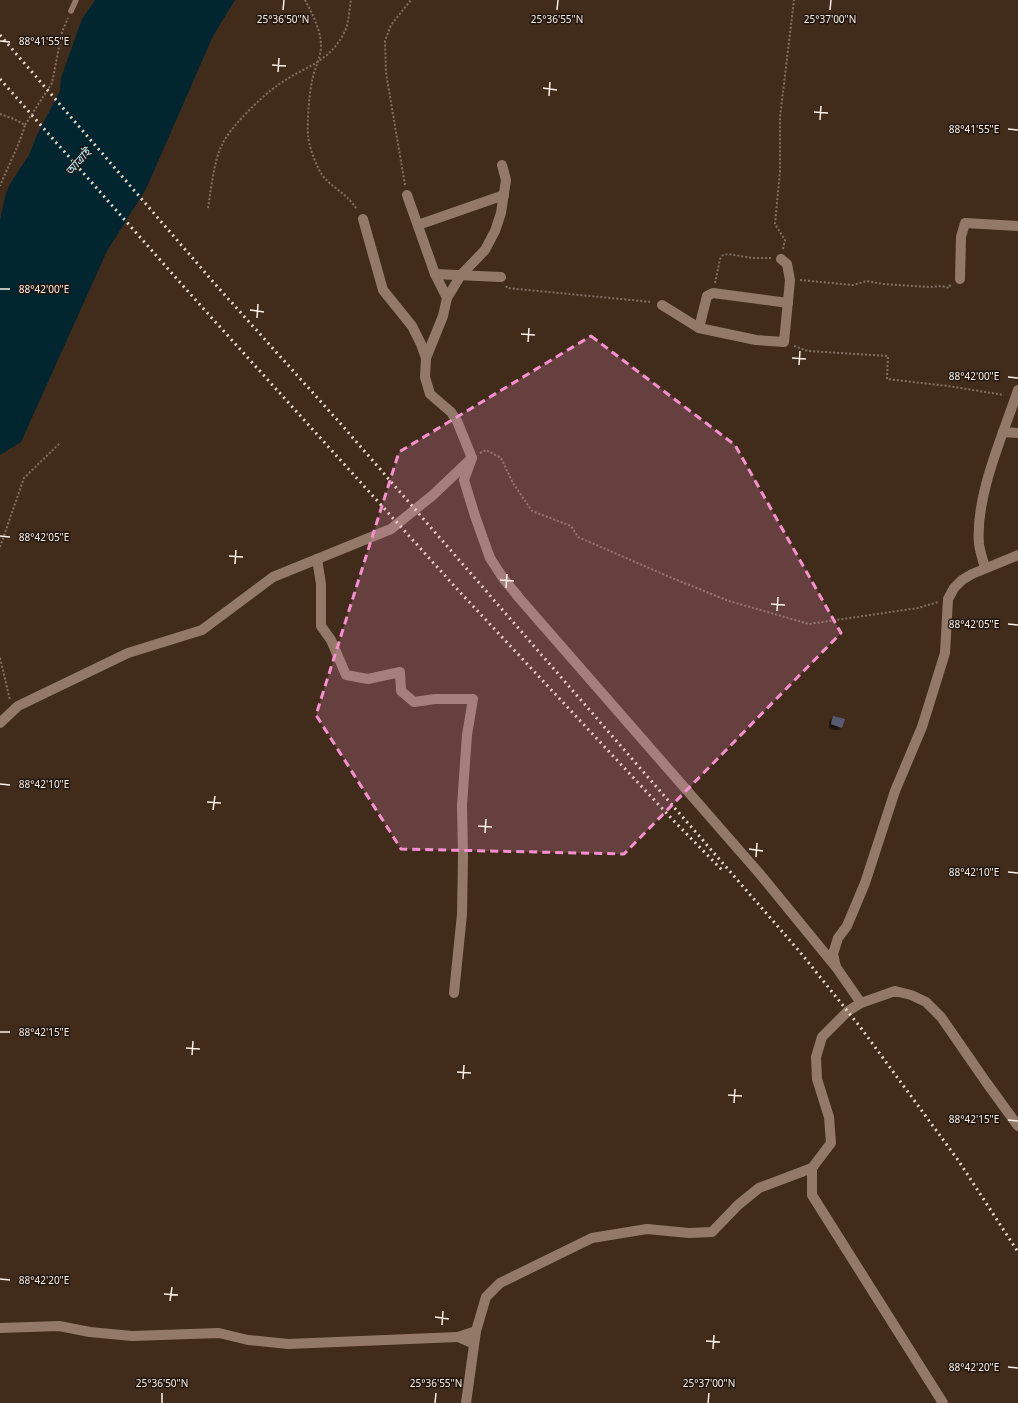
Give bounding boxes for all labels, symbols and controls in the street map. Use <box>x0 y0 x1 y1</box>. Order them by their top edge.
text: 25°36'50"N <box>257 12 309 26</box>
text: 25°36'55"N <box>531 12 583 26</box>
text: 25°37'00"N <box>804 12 856 26</box>
text: 88°41'55"E <box>19 34 69 48</box>
text: 88°41'55"E <box>949 122 999 136</box>
water label: আত্রাই <box>61 142 96 179</box>
text: 88°42'00"E <box>19 282 69 296</box>
text: 88°42'00"E <box>949 369 999 383</box>
text: 88°42'05"E <box>19 530 69 544</box>
text: 88°42'05"E <box>949 617 999 631</box>
text: 88°42'10"E <box>19 777 69 791</box>
text: 88°42'10"E <box>949 865 999 879</box>
text: 88°42'15"E <box>19 1025 69 1039</box>
text: 88°42'15"E <box>949 1112 999 1126</box>
text: 88°42'20"E <box>19 1273 69 1287</box>
text: 88°42'20"E <box>949 1360 999 1374</box>
text: 25°36'50"N <box>136 1376 188 1390</box>
text: 25°36'55"N <box>410 1376 462 1390</box>
text: 25°37'00"N <box>683 1376 735 1390</box>

